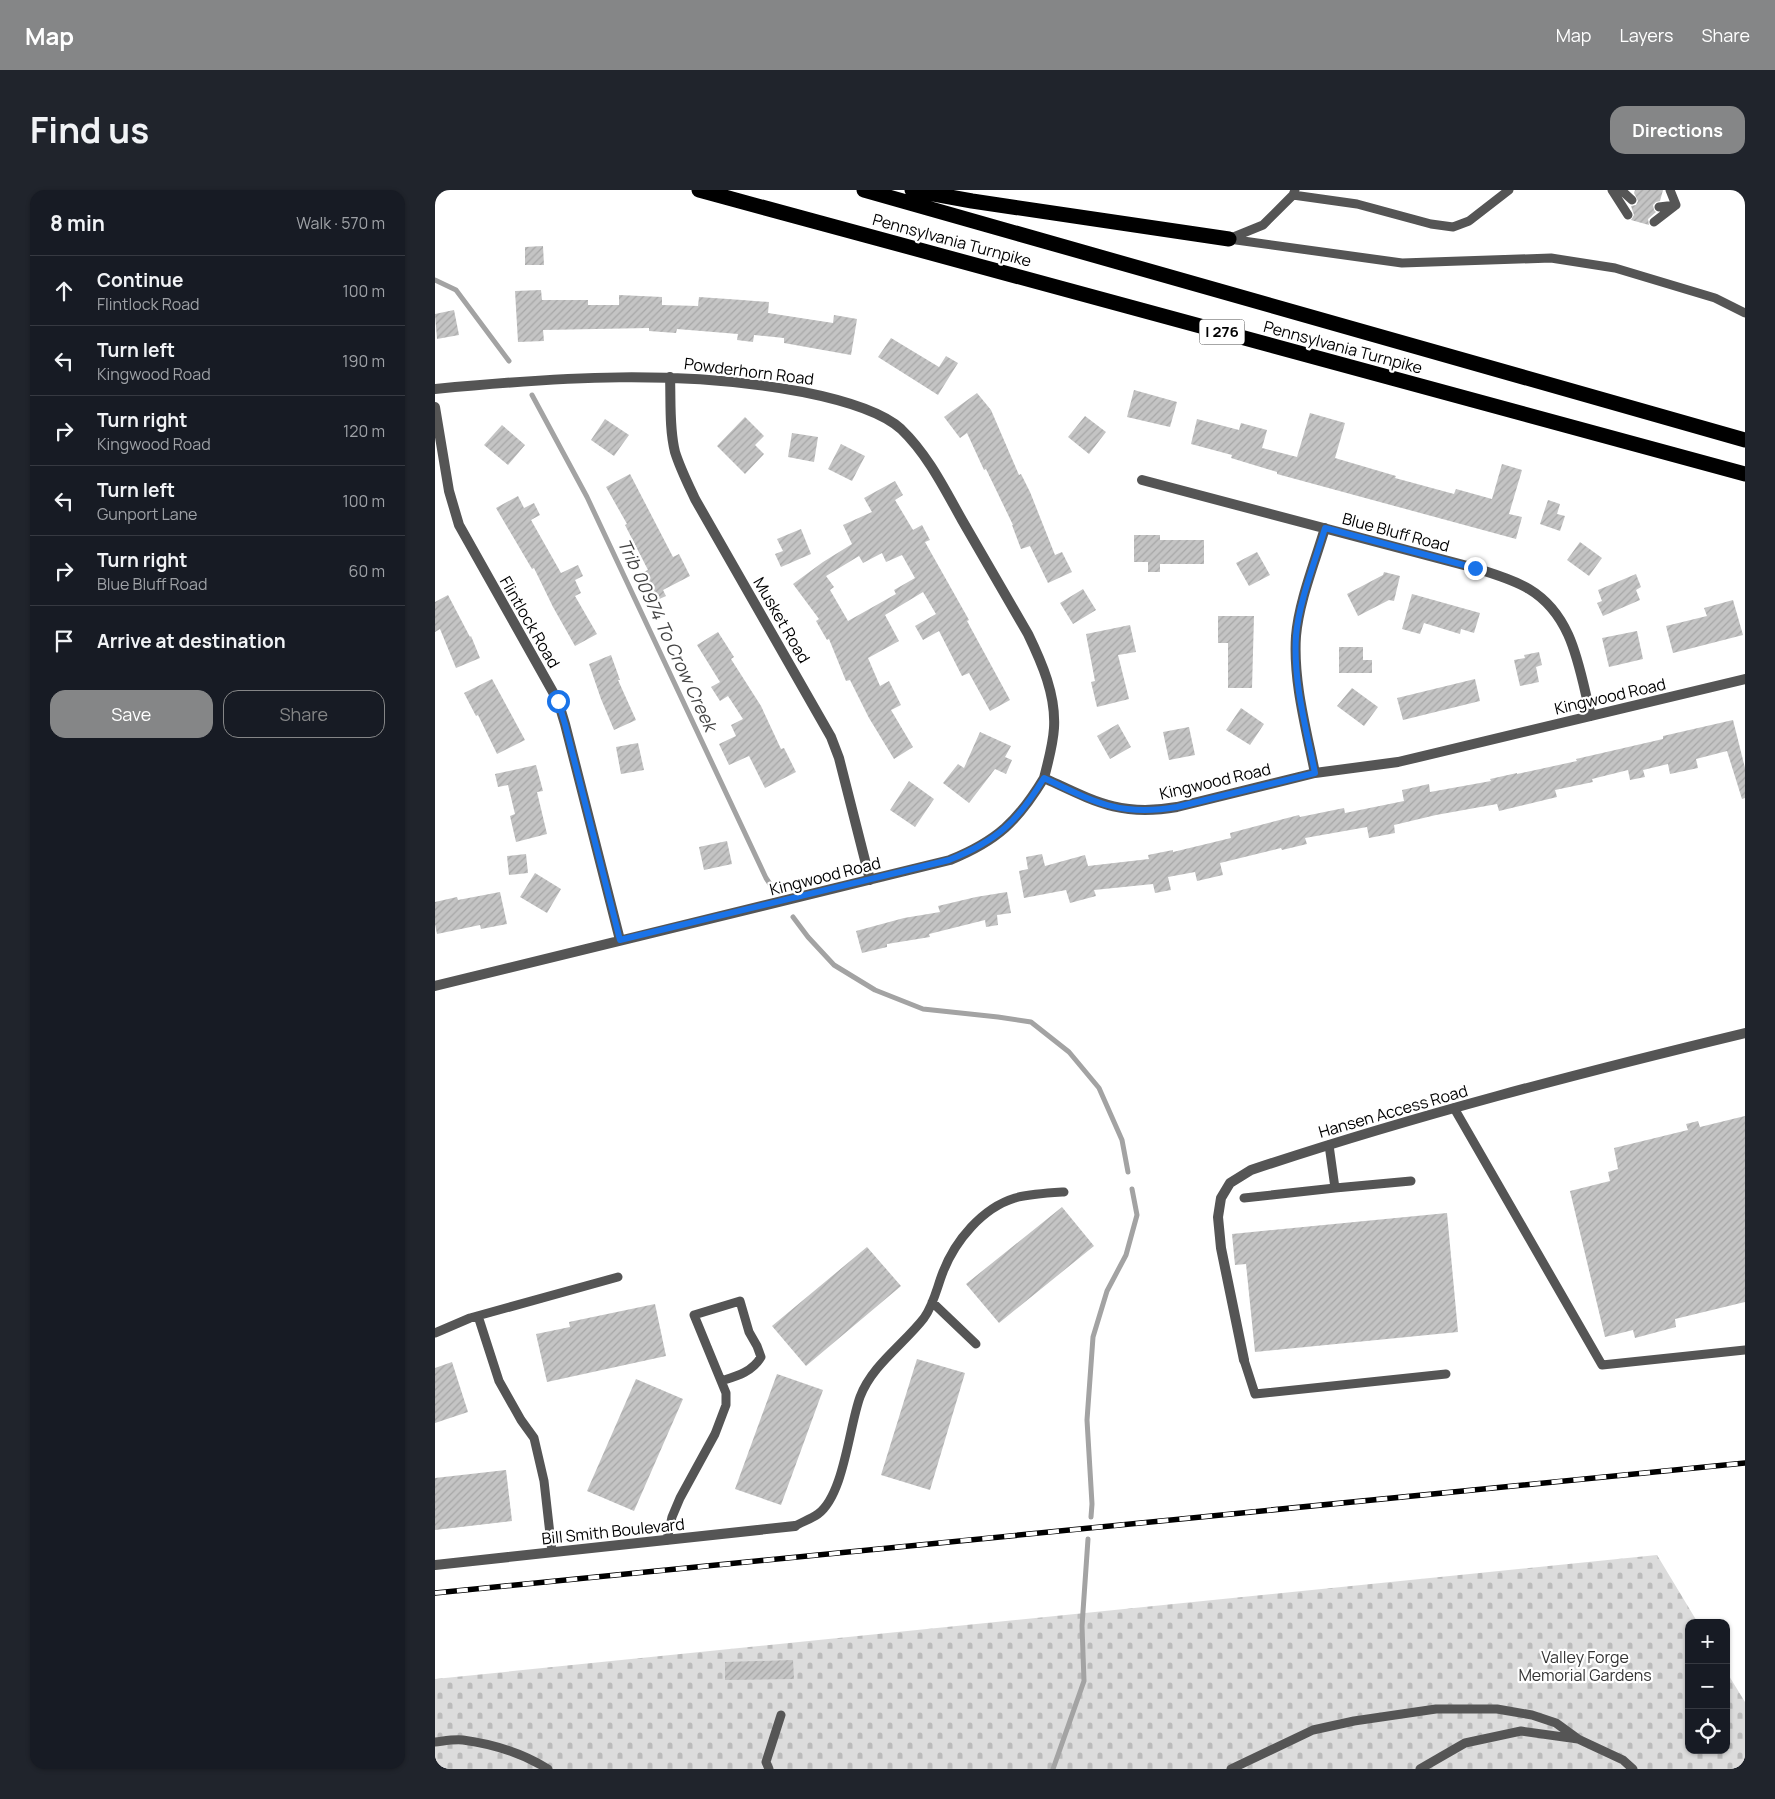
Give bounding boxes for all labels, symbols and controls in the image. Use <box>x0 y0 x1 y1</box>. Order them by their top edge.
text: Map <box>25 19 74 52</box>
text: Map <box>1556 23 1591 47</box>
text: Layers <box>1619 23 1673 47</box>
text: Share <box>1701 23 1750 47</box>
text: Find us <box>30 106 149 154</box>
button: Directions <box>1610 106 1745 154</box>
street label: Pennsylvania Turnpike <box>870 208 1034 272</box>
text: 8 min <box>50 209 105 237</box>
text: Walk · 570 m <box>296 212 385 234</box>
text: Continue <box>97 267 183 293</box>
icon: ahead <box>50 277 78 305</box>
text: 100 m <box>342 280 385 302</box>
text: Flintlock Road <box>97 293 200 315</box>
street label: Pennsylvania Turnpike <box>1261 315 1425 379</box>
road number: I 276 <box>1199 320 1245 344</box>
text: Turn left <box>97 337 175 363</box>
icon: left <box>50 347 78 375</box>
text: 190 m <box>342 350 385 372</box>
street label: Powderhorn Road <box>683 352 815 390</box>
text: Kingwood Road <box>97 363 211 385</box>
text: Turn right <box>97 407 187 433</box>
icon: right <box>50 417 78 445</box>
text: 120 m <box>343 420 385 442</box>
text: Kingwood Road <box>97 433 211 455</box>
text: Turn left <box>97 477 175 503</box>
icon: left <box>50 487 78 515</box>
text: 100 m <box>342 490 385 512</box>
text: Gunport Lane <box>97 503 197 525</box>
street label: Blue Bluff Road <box>1340 507 1452 557</box>
water label: Trib 00974 To Crow Creek <box>613 534 724 738</box>
text: Turn right <box>97 547 187 573</box>
icon: right <box>50 557 78 585</box>
route end <box>1464 557 1487 580</box>
text: 60 m <box>349 560 385 582</box>
street label: Flintlock Road <box>495 572 565 672</box>
text: Blue Bluff Road <box>97 573 207 595</box>
street label: Musket Road <box>748 573 816 667</box>
icon: arrive <box>50 627 78 655</box>
text: Arrive at destination <box>97 628 286 654</box>
street label: Kingwood Road <box>1552 672 1668 720</box>
button: Save <box>50 690 213 738</box>
button: Share <box>223 690 385 738</box>
route start <box>547 690 570 713</box>
street label: Kingwood Road <box>1157 757 1273 805</box>
street label: Kingwood Road <box>767 852 883 900</box>
street label: Hansen Access Road <box>1316 1079 1470 1143</box>
street label: Bill Smith Boulevard <box>540 1513 686 1549</box>
map controls <box>1685 1619 1730 1754</box>
button: + <box>1685 1619 1730 1664</box>
park label: Valley Forge Memorial Gardens <box>1518 1646 1652 1686</box>
button: − <box>1685 1664 1730 1709</box>
button: locate <box>1685 1709 1730 1754</box>

